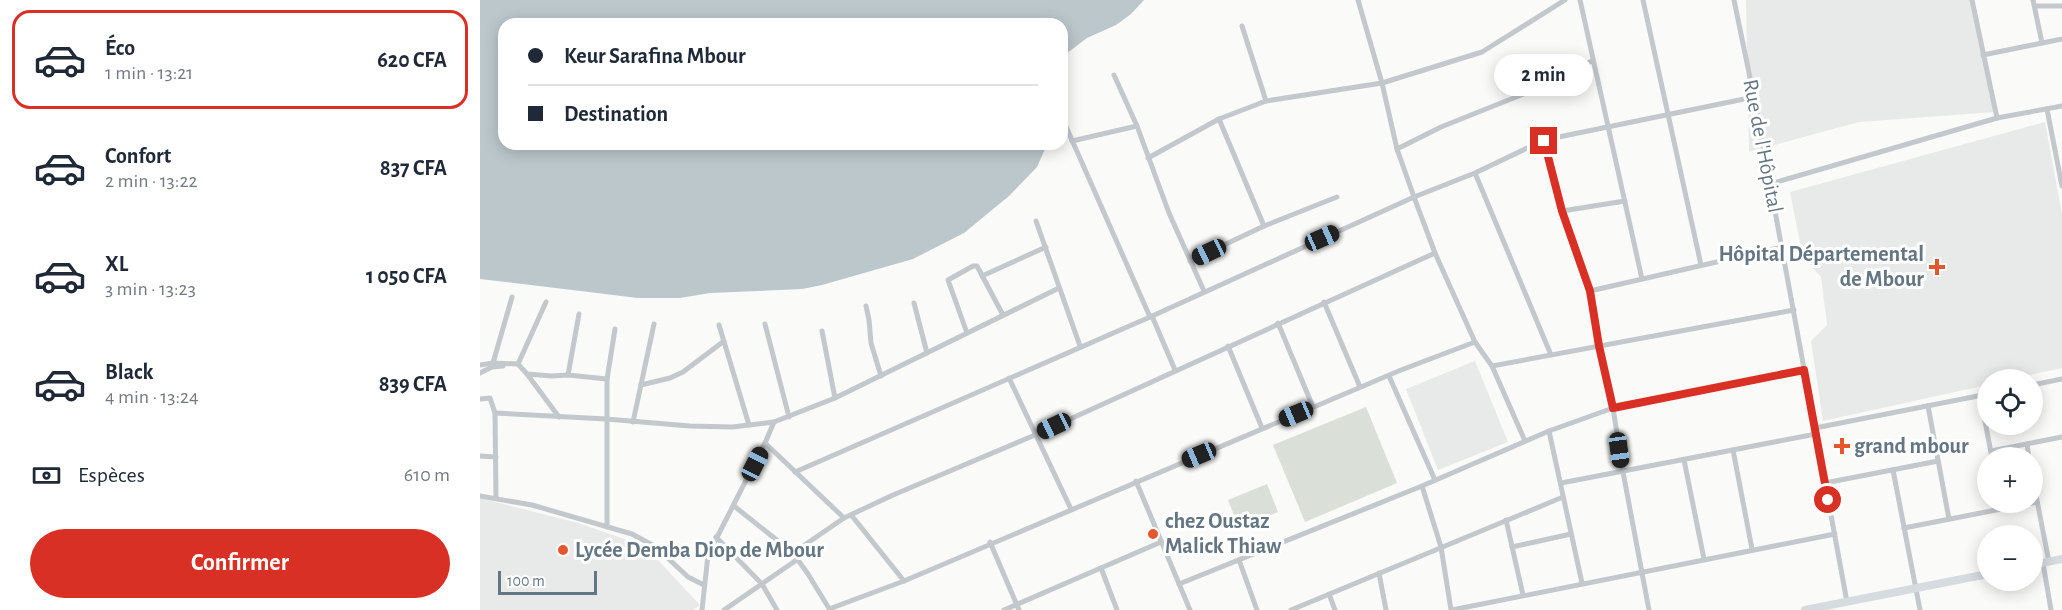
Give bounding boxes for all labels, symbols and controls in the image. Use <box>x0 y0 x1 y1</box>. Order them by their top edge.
icon: car <box>33 33 87 87</box>
text: Éco <box>105 37 135 59</box>
text: Keur Sarafina Mbour <box>564 45 746 67</box>
text: 620 CFA <box>377 49 447 71</box>
callout: 2 min <box>1494 54 1594 96</box>
text: 1 min · 13:21 <box>105 63 193 83</box>
text: 2 min <box>1521 65 1566 85</box>
street label: Rue de l'Hôpital <box>1739 77 1787 215</box>
text: Destination <box>564 103 668 125</box>
route end <box>1530 127 1557 154</box>
icon: car <box>33 141 87 195</box>
text: Confort <box>105 145 171 167</box>
text: 837 CFA <box>380 157 447 179</box>
text: 2 min · 13:22 <box>105 171 198 191</box>
car <box>1302 222 1342 254</box>
car <box>1189 236 1229 268</box>
place label: Hôpital Départemental de Mbour <box>1718 243 1924 290</box>
icon: car <box>33 249 87 303</box>
text: XL <box>105 253 128 275</box>
marker: Hôpital Départemental de Mbour <box>1928 258 1946 276</box>
text: 1 050 CFA <box>366 265 447 287</box>
text: 3 min · 13:23 <box>105 279 196 299</box>
icon: car <box>33 357 87 411</box>
text: Black <box>105 361 153 383</box>
map controls <box>1977 369 2043 591</box>
button: locate <box>1977 369 2043 435</box>
text: 839 CFA <box>379 373 447 395</box>
text: 4 min · 13:24 <box>105 387 199 407</box>
car <box>1276 399 1316 429</box>
car <box>1034 410 1074 442</box>
car <box>1608 431 1630 469</box>
place label: grand mbour <box>1854 435 1969 457</box>
marker: grand mbour <box>1835 439 1849 453</box>
car <box>1179 440 1219 470</box>
car <box>739 444 771 484</box>
button: + <box>1977 447 2043 513</box>
icon: cash <box>30 459 63 492</box>
text: Espèces <box>78 464 145 486</box>
text: 610 m <box>404 465 450 485</box>
route start <box>1814 486 1841 513</box>
place label: chez Oustaz Malick Thiaw <box>1165 510 1282 557</box>
button: − <box>1977 525 2043 591</box>
marker: chez Oustaz Malick Thiaw <box>1146 527 1160 541</box>
button: Confirmer <box>30 529 450 598</box>
place label: Lycée Demba Diop de Mbour <box>575 539 824 562</box>
marker: Lycée Demba Diop de Mbour <box>556 543 570 557</box>
scale bar <box>498 568 597 596</box>
text: 100 m <box>507 573 545 589</box>

